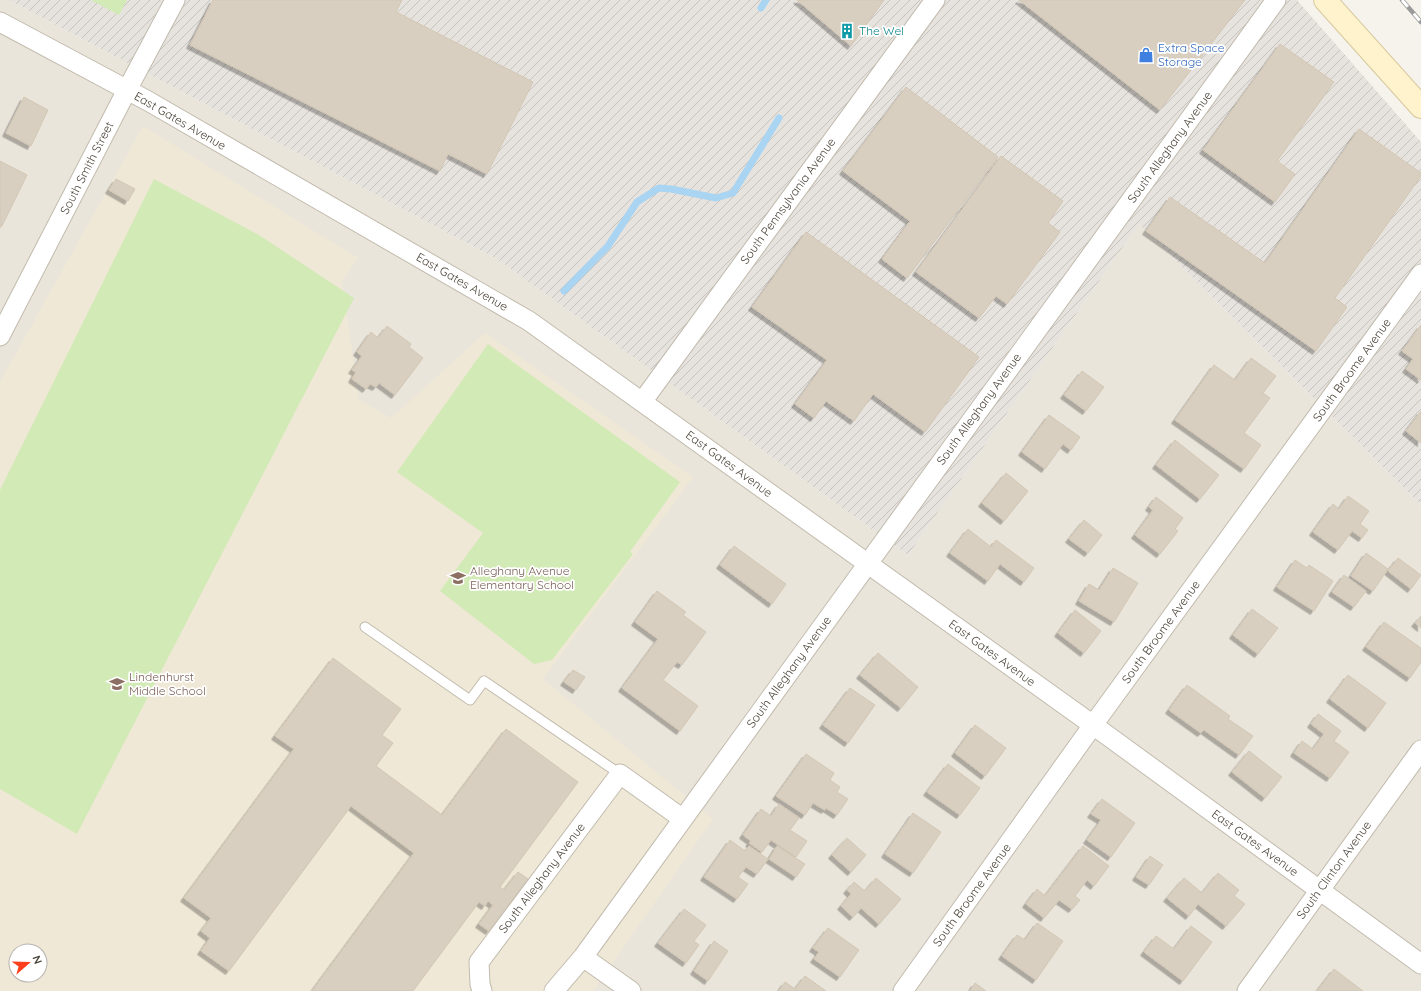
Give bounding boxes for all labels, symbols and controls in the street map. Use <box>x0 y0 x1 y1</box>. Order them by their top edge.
building icon: The Wel <box>838 22 856 40</box>
place label: The Wel <box>859 23 904 38</box>
place label: Extra Space Storage <box>1158 40 1225 69</box>
shop icon: Extra Space Storage <box>1137 46 1155 64</box>
street label: East Gates Avenue <box>132 88 229 153</box>
street label: South Alleghany Avenue <box>1124 88 1215 206</box>
street label: South Smith Street <box>57 119 116 217</box>
street label: South Pennsylvania Avenue <box>737 135 839 267</box>
street label: East Gates Avenue <box>414 249 511 314</box>
street label: South Broome Avenue <box>1309 315 1394 424</box>
street label: South Alleghany Avenue <box>933 350 1024 468</box>
street label: East Gates Avenue <box>683 427 776 500</box>
place label: Alleghany Avenue Elementary School <box>470 563 574 592</box>
school or university icon: Alleghany Avenue Elementary School <box>449 569 467 587</box>
street label: South Broome Avenue <box>1118 577 1203 686</box>
street label: South Alleghany Avenue <box>743 613 834 731</box>
street label: East Gates Avenue <box>946 616 1039 689</box>
place label: Lindenhurst Middle School <box>129 669 206 698</box>
school or university icon: Lindenhurst Middle School <box>108 675 126 693</box>
street label: East Gates Avenue <box>1209 806 1302 879</box>
street label: South Clinton Avenue <box>1293 818 1374 922</box>
street label: South Alleghany Avenue <box>495 819 588 936</box>
street label: South Broome Avenue <box>929 840 1014 949</box>
north arrow <box>8 943 48 983</box>
text: N <box>29 953 45 966</box>

